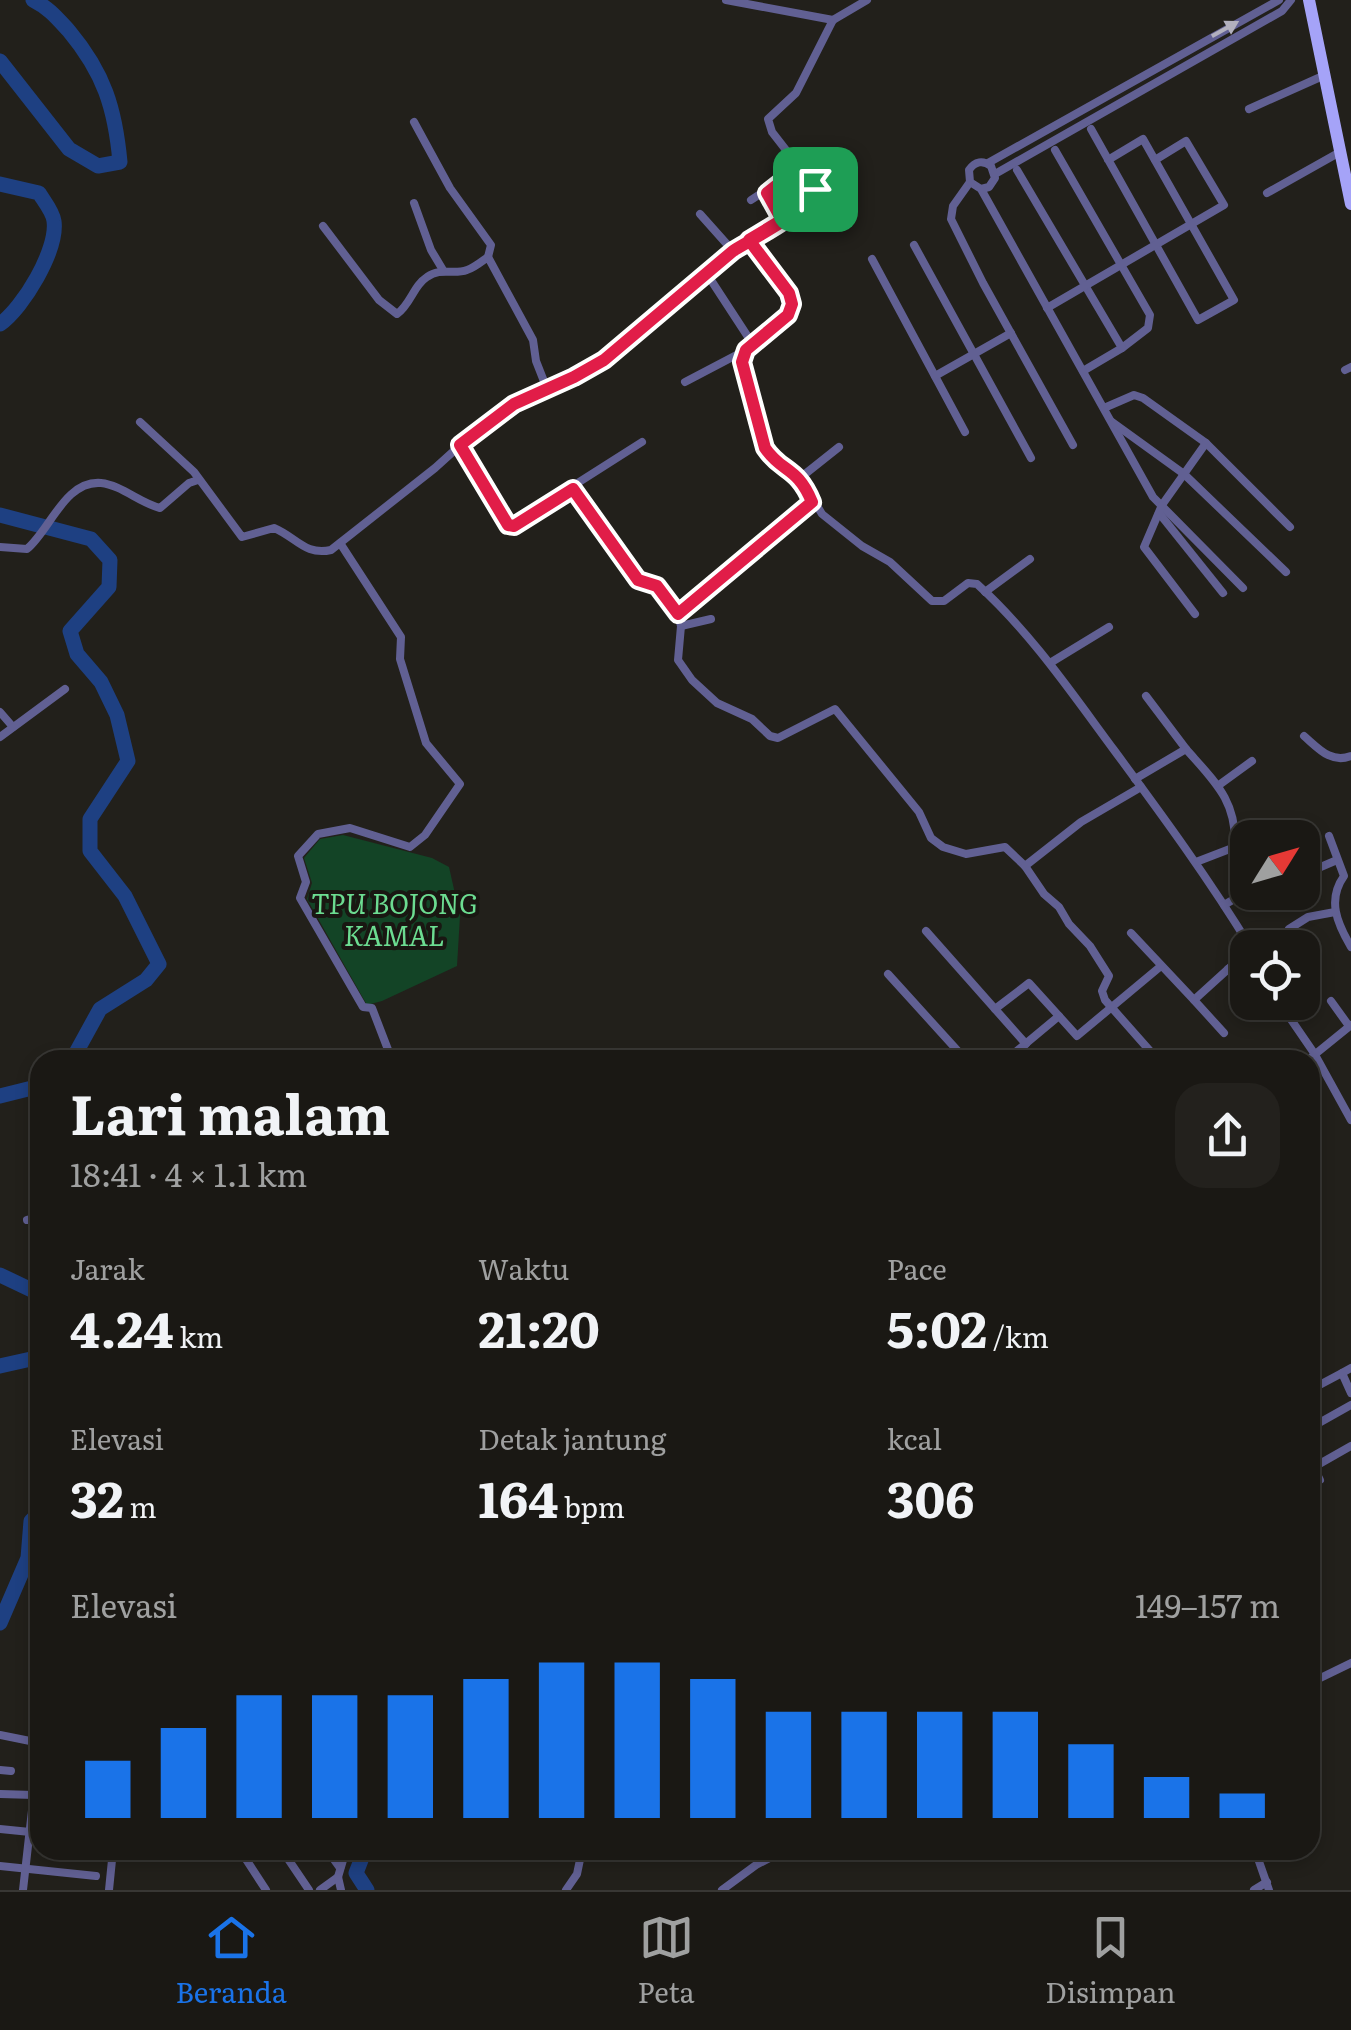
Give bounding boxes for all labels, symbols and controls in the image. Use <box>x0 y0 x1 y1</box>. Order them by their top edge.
one-way arrow <box>1211 21 1239 39</box>
pin <box>773 147 858 232</box>
icon: arrive <box>788 162 843 217</box>
north arrow <box>1230 820 1320 910</box>
map controls <box>1230 820 1320 1020</box>
park label: TPU BOJONG KAMAL <box>311 881 477 955</box>
button: locate <box>1230 930 1320 1020</box>
text: Lari malam <box>70 1070 390 1152</box>
button: share <box>1175 1083 1280 1188</box>
text: 18:41 · 4 × 1.1 km <box>70 1149 307 1197</box>
text: Jarak <box>70 1247 145 1289</box>
text: Waktu <box>478 1247 569 1289</box>
text: Pace <box>887 1247 947 1289</box>
text: 4.24 <box>70 1289 174 1363</box>
text: 21:20 <box>478 1289 600 1363</box>
text: 5:02 <box>887 1289 987 1363</box>
text: km <box>174 1315 223 1357</box>
text: /km <box>987 1315 1049 1357</box>
text: Elevasi <box>70 1417 164 1459</box>
text: Detak jantung <box>478 1417 666 1459</box>
text: kcal <box>887 1417 942 1459</box>
text: 32 <box>70 1459 124 1533</box>
text: 164 <box>478 1459 558 1533</box>
text: 306 <box>887 1459 975 1533</box>
text: m <box>124 1485 157 1527</box>
text: bpm <box>558 1485 625 1527</box>
text: Elevasi <box>70 1580 177 1628</box>
text: 149–157 m <box>1135 1580 1280 1628</box>
tab: Beranda <box>175 1910 287 2012</box>
tab: Peta <box>638 1910 695 2012</box>
tab: Disimpan <box>1045 1910 1176 2012</box>

